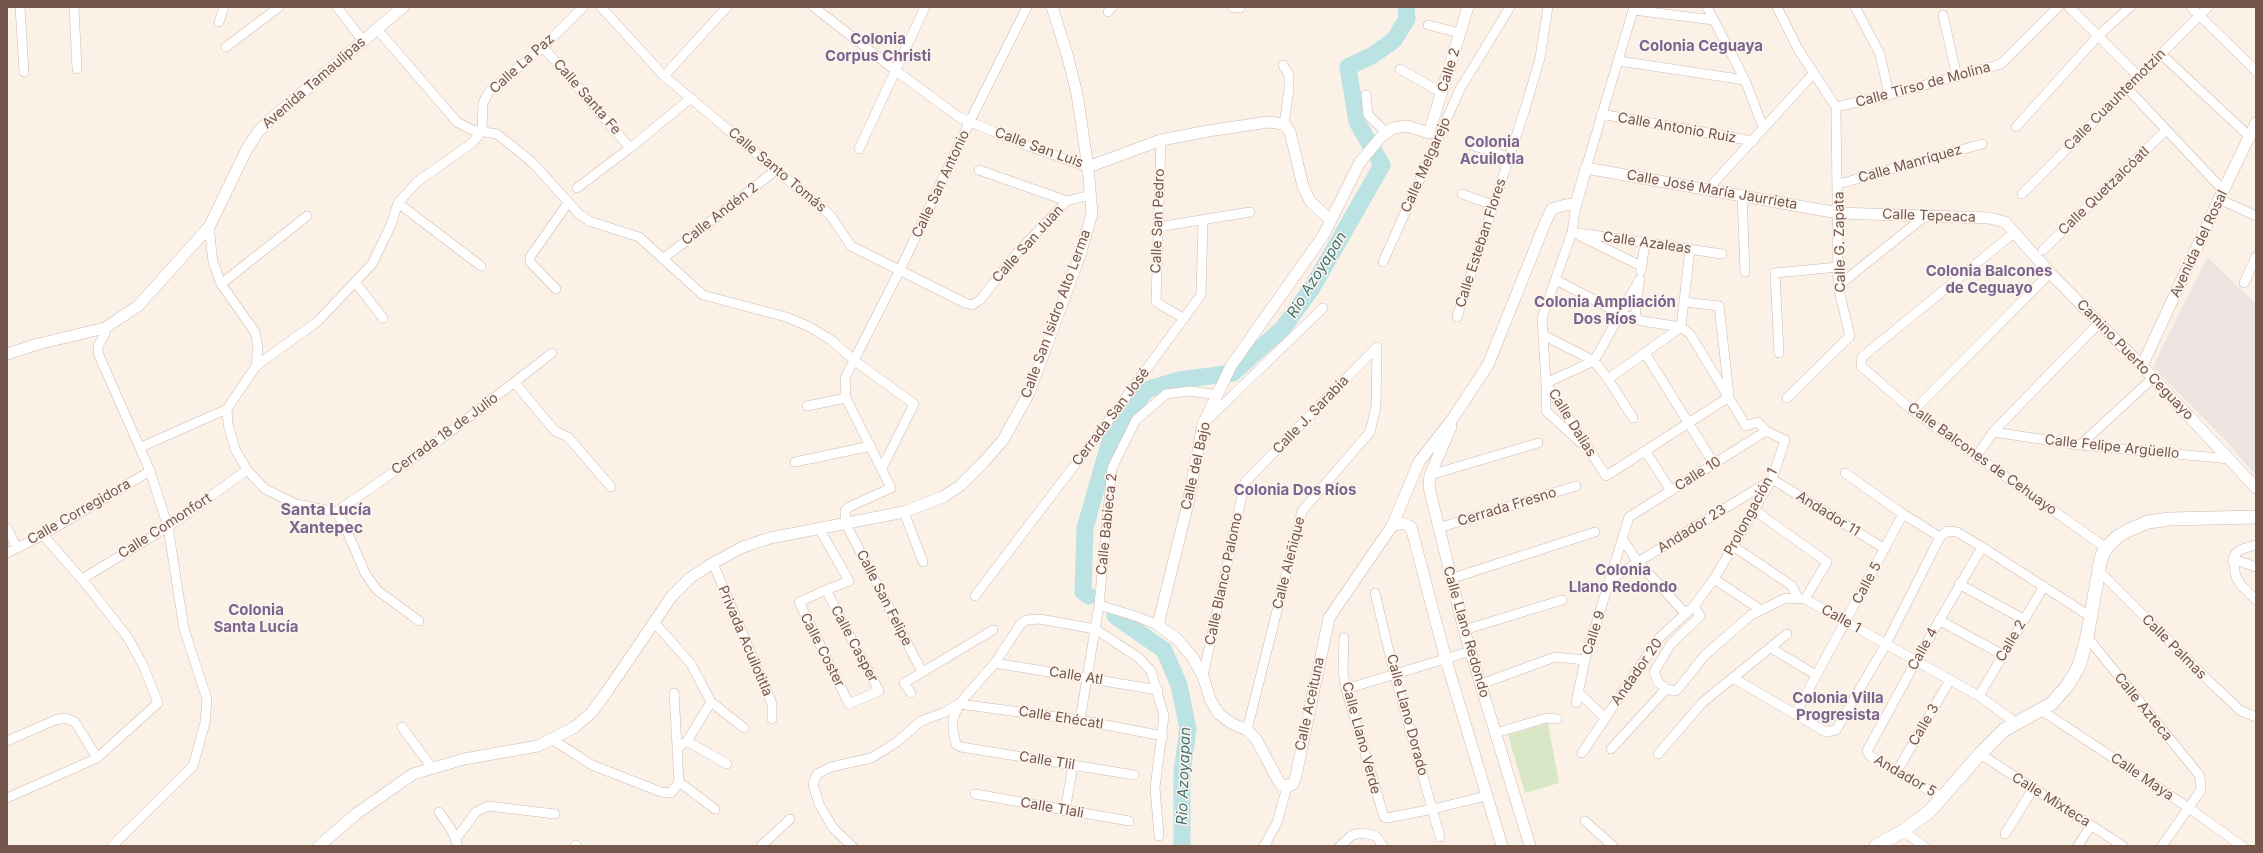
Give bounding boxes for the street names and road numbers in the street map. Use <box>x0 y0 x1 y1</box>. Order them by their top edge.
street label: Calle La Paz <box>486 31 558 97</box>
street label: Avenida Tamaulipas <box>259 34 369 132</box>
street label: Calle 2 <box>1434 46 1464 94</box>
street label: Calle Cuauhtemotzin <box>2061 46 2169 154</box>
street label: Calle Santa Fe <box>550 56 624 138</box>
street label: Calle Tirso de Molina <box>1854 59 1992 111</box>
street label: Calle Antonio Ruiz <box>1616 109 1738 147</box>
street label: Calle Melgarejo <box>1397 115 1455 215</box>
street label: Calle Santo Tomás <box>725 124 829 216</box>
street label: Calle San Luis <box>992 124 1086 172</box>
street label: Calle San Antonio <box>909 128 973 240</box>
street label: Calle Manríquez <box>1856 141 1964 187</box>
street label: Calle Quetzalcóatl <box>2055 143 2153 239</box>
street label: Calle José María Jaurrieta <box>1625 167 1799 213</box>
street label: Calle San Pedro <box>1148 168 1168 274</box>
street label: Calle Esteban Flores <box>1452 176 1510 310</box>
street label: Calle Andén 2 <box>678 179 762 249</box>
street label: Avenida del Rosal <box>2167 188 2231 300</box>
street label: Calle G. Zapata <box>1831 191 1849 293</box>
street label: Calle San Juan <box>989 202 1067 286</box>
street label: Calle Tepeaca <box>1882 206 1976 226</box>
street label: Calle San Isidro Alto Lerma <box>1018 227 1094 401</box>
street label: Calle Azaleas <box>1602 228 1692 258</box>
street label: Camino Puerto Ceguayo <box>2073 296 2197 424</box>
street label: Cerrada San José <box>1069 365 1153 469</box>
street label: Calle J. Sarabia <box>1269 372 1353 458</box>
street label: Calle Dalias <box>1544 386 1600 460</box>
street label: Cerrada 18 de Julio <box>388 390 502 478</box>
street label: Calle Balcones de Cehuayo <box>1904 399 2060 519</box>
street label: Calle del Bajo <box>1178 420 1214 512</box>
street label: Calle Felipe Argüello <box>2044 432 2180 462</box>
street label: Calle 10 <box>1672 453 1724 495</box>
street label: Prolongación 1 <box>1721 465 1781 559</box>
street label: Calle Babieca 2 <box>1093 472 1121 576</box>
street label: Calle Corregidora <box>24 476 134 548</box>
street label: Cerrada Fresno <box>1456 484 1558 530</box>
street label: Andador 11 <box>1793 488 1863 540</box>
street label: Calle Comonfort <box>115 490 215 562</box>
street label: Andador 23 <box>1655 501 1729 557</box>
street label: Calle Blanco Palomo <box>1202 511 1246 647</box>
street label: Calle Aleñique <box>1269 515 1309 611</box>
street label: Calle San Felipe <box>853 547 915 649</box>
street label: Calle 5 <box>1849 559 1885 607</box>
street label: Calle Llano Redondo <box>1439 564 1493 700</box>
street label: Privada Acuilotitla <box>714 583 776 699</box>
street label: Calle 1 <box>1818 601 1864 637</box>
street label: Calle Casper <box>827 603 881 685</box>
street label: Calle 9 <box>1579 609 1609 657</box>
street label: Calle Coster <box>796 610 848 690</box>
street label: Calle Palmas <box>2138 611 2210 683</box>
street label: Calle 2 <box>1992 617 2030 665</box>
street label: Calle 4 <box>1904 625 1942 673</box>
street label: Andador 20 <box>1608 635 1666 709</box>
street label: Calle Llano Dorado <box>1383 652 1431 778</box>
street label: Calle Aceituna <box>1292 656 1328 752</box>
street label: Calle Atl <box>1048 663 1104 689</box>
street label: Calle Azteca <box>2110 669 2176 745</box>
street label: Calle Llano Verde <box>1338 680 1384 796</box>
street label: Calle 3 <box>1905 701 1943 749</box>
street label: Calle Ehécatl <box>1017 703 1105 733</box>
street label: Calle Tlil <box>1018 748 1076 774</box>
street label: Calle Maya <box>2107 750 2177 804</box>
street label: Andador 5 <box>1871 751 1939 801</box>
street label: Calle Mixteca <box>2009 769 2093 831</box>
street label: Calle Tlali <box>1019 794 1085 822</box>

